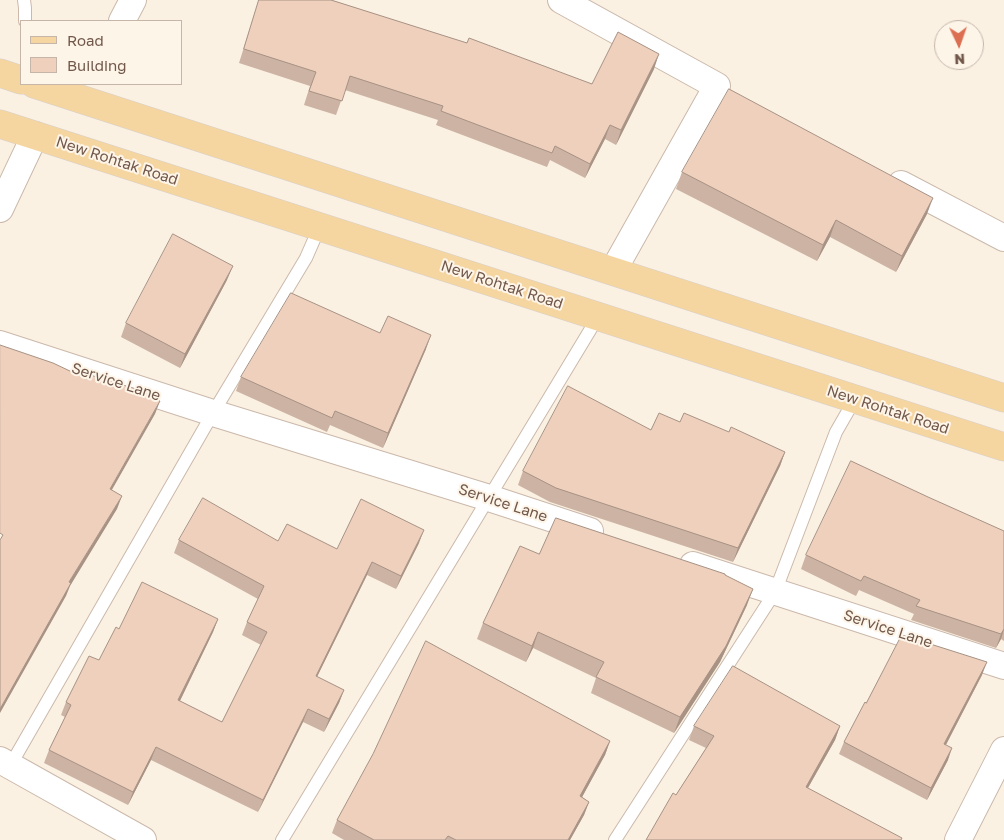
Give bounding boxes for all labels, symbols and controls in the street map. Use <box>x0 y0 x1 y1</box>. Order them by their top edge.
legend <box>20 20 182 85</box>
north arrow <box>934 20 984 70</box>
text: Road <box>67 31 104 49</box>
text: N <box>954 51 966 68</box>
text: Building <box>67 56 127 74</box>
street label: New Rohtak Road <box>54 133 180 189</box>
street label: New Rohtak Road <box>439 257 565 313</box>
street label: Service Lane <box>69 359 163 405</box>
street label: New Rohtak Road <box>825 382 951 438</box>
street label: Service Lane <box>456 480 550 526</box>
street label: Service Lane <box>841 606 935 652</box>

